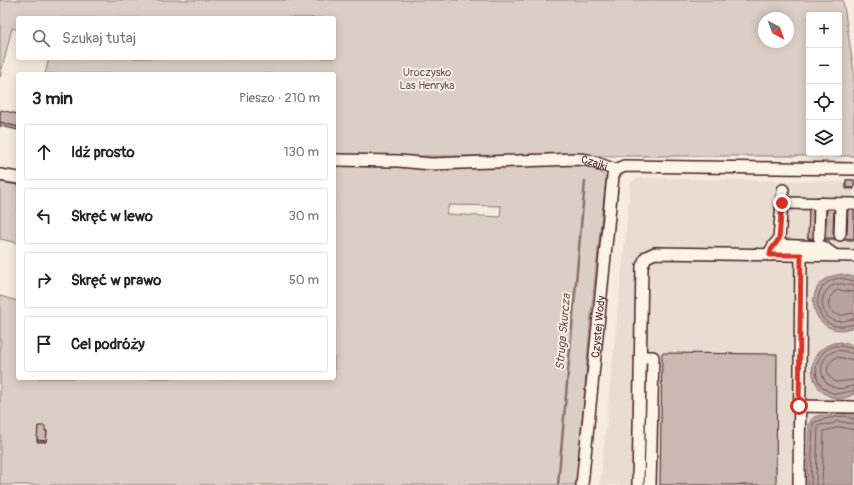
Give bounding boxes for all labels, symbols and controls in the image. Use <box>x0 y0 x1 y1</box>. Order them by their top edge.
north arrow <box>758 12 794 48</box>
map controls <box>806 12 842 156</box>
button: + <box>806 12 842 48</box>
search box <box>16 16 336 60</box>
icon: search <box>30 27 52 49</box>
text: Szukaj tutaj <box>62 29 136 48</box>
button: − <box>806 48 842 84</box>
park label: Uroczysko Las Henryka <box>400 66 454 92</box>
button: locate <box>806 84 842 120</box>
text: 3 min <box>32 88 73 109</box>
text: Pieszo · 210 m <box>239 90 320 106</box>
button: layers <box>806 120 842 156</box>
icon: ahead <box>33 141 55 163</box>
text: Idź prosto <box>71 143 135 162</box>
text: 130 m <box>283 144 319 160</box>
street label: Czajki <box>581 153 609 173</box>
route end <box>773 194 791 212</box>
icon: left <box>33 205 55 227</box>
text: Skręć w lewo <box>71 207 153 226</box>
text: 30 m <box>289 208 319 224</box>
icon: right <box>33 269 55 291</box>
text: Skręć w prawo <box>71 271 161 290</box>
text: 50 m <box>289 272 319 288</box>
water label: Struga Skurcza <box>553 292 574 371</box>
street label: Czystej Wody <box>589 295 608 359</box>
icon: arrive <box>33 333 55 355</box>
text: Cel podróży <box>71 335 145 354</box>
route start <box>790 397 808 415</box>

